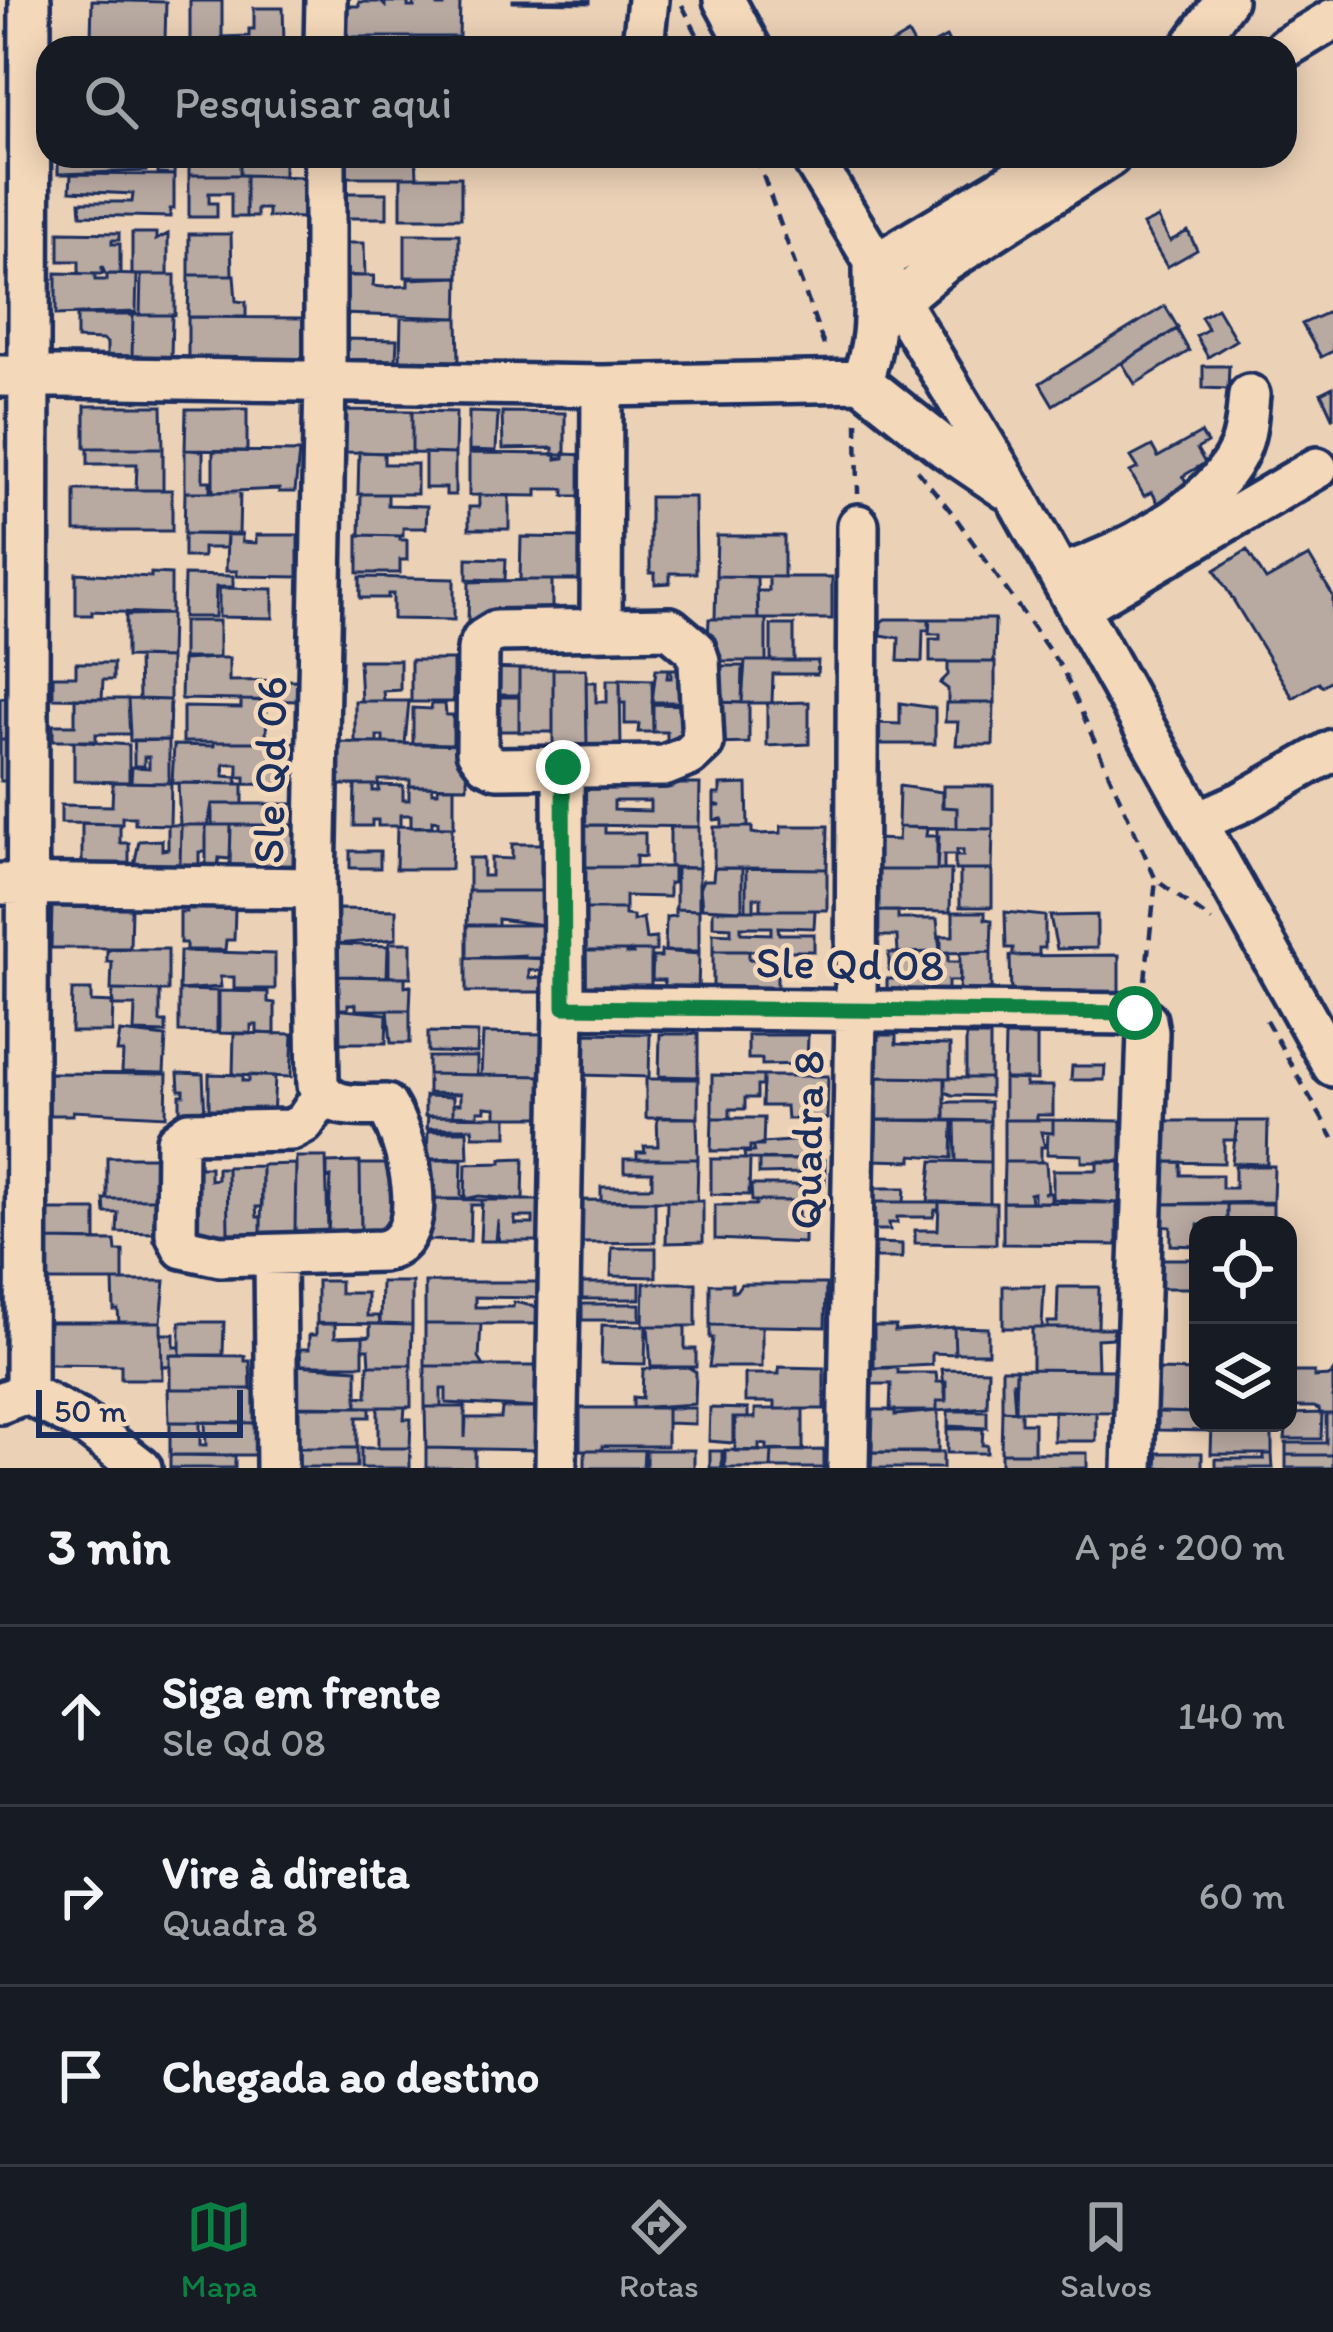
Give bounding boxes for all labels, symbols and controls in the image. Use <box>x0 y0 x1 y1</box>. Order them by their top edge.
search box <box>36 36 1297 168</box>
icon: search <box>78 69 144 135</box>
text: Pesquisar aqui <box>174 75 452 129</box>
street label: Sle Qd 06 <box>240 676 298 864</box>
route end <box>536 740 590 794</box>
street label: Sle Qd 08 <box>755 934 945 992</box>
route start <box>1108 986 1162 1040</box>
street label: Quadra 8 <box>777 1050 835 1230</box>
map controls <box>1189 1216 1297 1432</box>
button: locate <box>1189 1216 1297 1324</box>
button: layers <box>1189 1324 1297 1432</box>
scale bar <box>36 1384 243 1437</box>
text: 50 m <box>54 1391 127 1430</box>
text: 3 min <box>48 1516 170 1577</box>
text: A pé · 200 m <box>1075 1523 1285 1570</box>
text: Siga em frente <box>162 1665 441 1719</box>
icon: ahead <box>48 1683 114 1749</box>
text: 140 m <box>1178 1692 1285 1739</box>
text: Sle Qd 08 <box>162 1719 326 1766</box>
text: Vire à direita <box>162 1845 410 1899</box>
icon: right <box>48 1863 114 1929</box>
text: 60 m <box>1199 1872 1285 1919</box>
text: Quadra 8 <box>162 1899 318 1946</box>
icon: arrive <box>48 2043 114 2109</box>
text: Chegada ao destino <box>162 2049 539 2103</box>
tab: Mapa <box>181 2194 258 2305</box>
tab: Rotas <box>619 2194 699 2305</box>
tab: Salvos <box>1060 2194 1152 2305</box>

